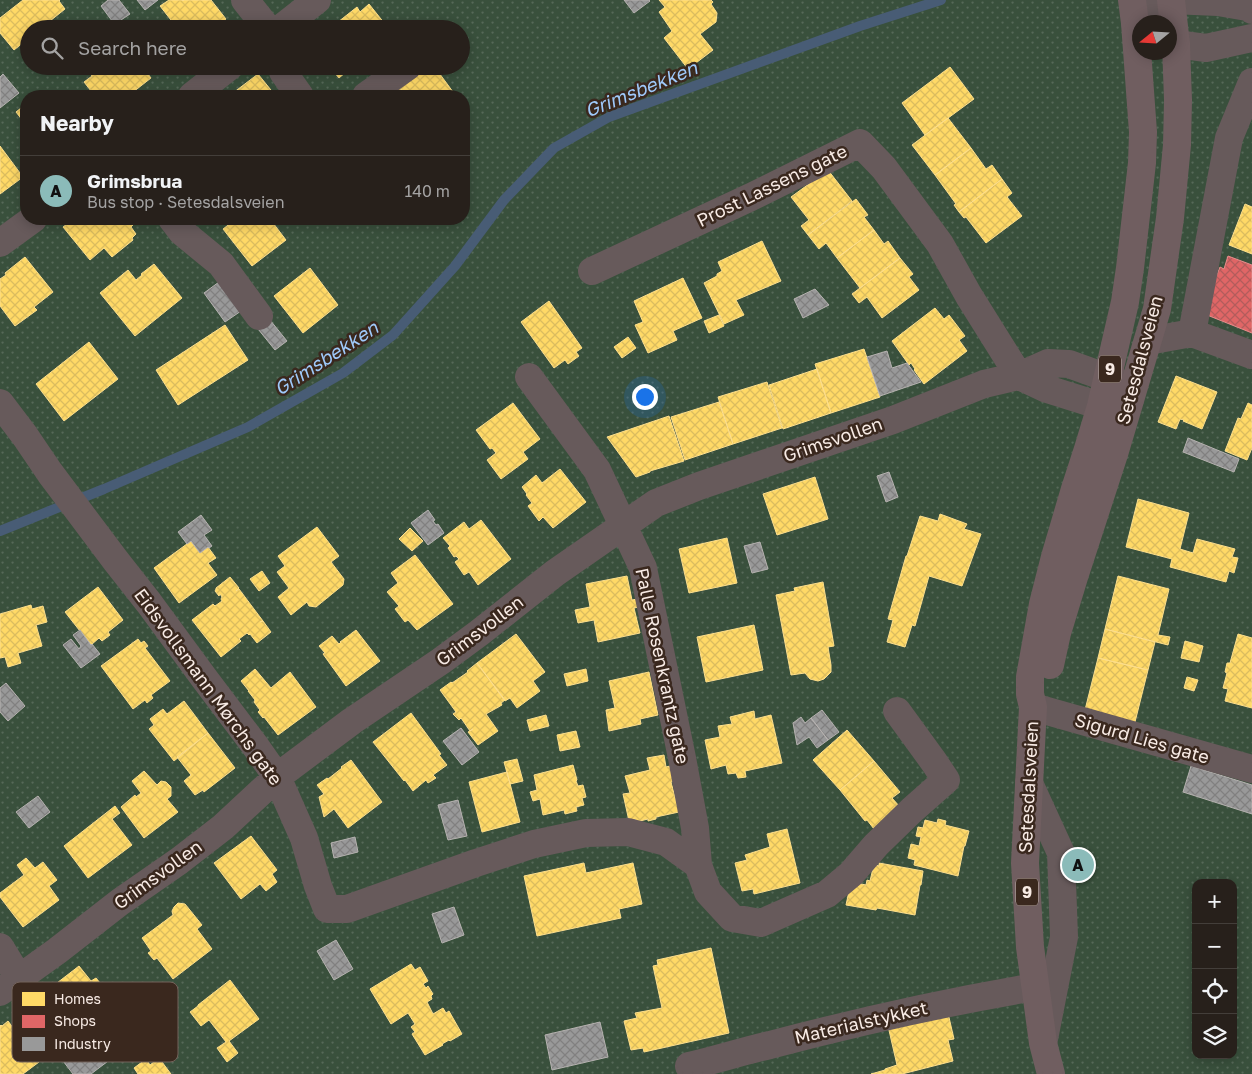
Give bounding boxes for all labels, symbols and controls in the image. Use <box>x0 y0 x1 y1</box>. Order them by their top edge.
north arrow <box>1132 15 1177 60</box>
search box <box>20 20 470 75</box>
icon: search <box>38 34 66 62</box>
text: Search here <box>78 36 187 59</box>
water label: Grimsbekken <box>581 55 702 122</box>
text: Nearby <box>40 110 114 136</box>
street label: Prost Lassens gate <box>693 139 850 231</box>
text: Grimsbrua <box>87 169 182 192</box>
text: A <box>50 181 62 201</box>
text: 140 m <box>404 181 450 201</box>
text: Bus stop · Setesdalsveien <box>87 192 285 212</box>
street label: Setesdalsveien <box>1111 293 1167 426</box>
water label: Grimsbekken <box>269 315 383 400</box>
road number: 9 <box>1099 356 1121 382</box>
your location <box>632 384 658 410</box>
street label: Grimsvollen <box>780 412 885 466</box>
street label: Palle Rosenkrantz gate <box>631 566 695 766</box>
street label: Eidsvollsmann Mørchs gate <box>130 584 288 789</box>
street label: Grimsvollen <box>431 590 527 670</box>
street label: Sigurd Lies gate <box>1072 708 1212 768</box>
street label: Setesdalsveien <box>1014 720 1042 854</box>
street label: Grimsvollen <box>109 835 206 913</box>
pin: A <box>1062 846 1094 884</box>
road number: 9 <box>1016 879 1038 906</box>
map controls <box>1192 879 1237 1059</box>
button: + <box>1192 879 1237 924</box>
button: − <box>1192 924 1237 969</box>
button: locate <box>1192 969 1237 1014</box>
legend <box>12 982 178 1062</box>
text: Homes <box>54 990 101 1007</box>
street label: Materialstykket <box>792 996 929 1048</box>
text: Shops <box>54 1012 96 1029</box>
button: layers <box>1192 1014 1237 1059</box>
text: Industry <box>54 1035 111 1052</box>

